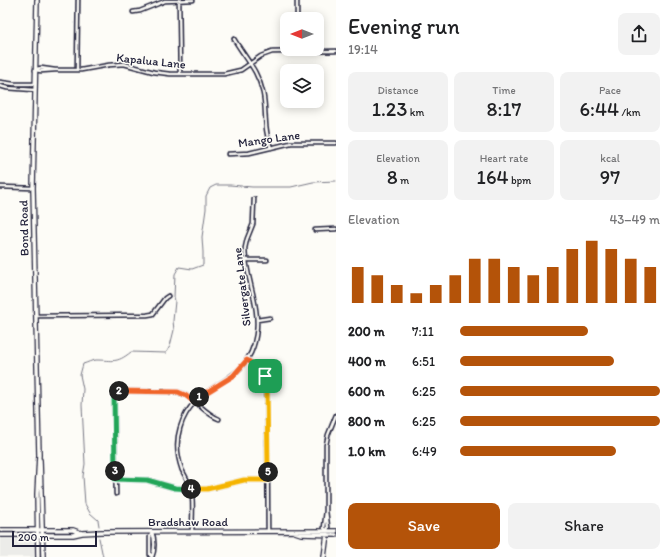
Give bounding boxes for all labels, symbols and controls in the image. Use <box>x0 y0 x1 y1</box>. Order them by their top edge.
north arrow <box>280 12 324 56</box>
map controls <box>280 12 324 108</box>
text: Evening run <box>348 13 460 40</box>
button: share <box>618 13 660 55</box>
text: 19:14 <box>348 42 378 57</box>
street label: Kapalua Lane <box>116 50 187 72</box>
button: layers <box>280 64 324 108</box>
text: Distance <box>377 84 419 97</box>
text: Time <box>492 84 516 97</box>
text: Pace <box>599 84 621 97</box>
text: 1.23 <box>372 97 407 121</box>
text: 8:17 <box>486 97 522 121</box>
text: 6:44 <box>579 97 619 121</box>
text: km <box>407 106 424 119</box>
text: /km <box>619 106 641 119</box>
street label: Mango Lane <box>237 128 301 150</box>
text: Elevation <box>376 152 420 165</box>
text: Heart rate <box>480 152 528 165</box>
text: kcal <box>600 152 620 165</box>
text: 8 <box>387 165 398 189</box>
text: 164 <box>477 165 509 189</box>
text: 97 <box>600 165 620 189</box>
text: m <box>398 174 409 187</box>
text: bpm <box>509 174 531 187</box>
street label: Bond Road <box>17 199 31 256</box>
text: Elevation <box>348 212 400 227</box>
text: 43–49 m <box>609 212 660 227</box>
street label: Silvergate Lane <box>230 247 254 327</box>
text: 200 m <box>348 324 385 339</box>
text: 7:11 <box>412 324 434 339</box>
text: 400 m <box>348 354 386 369</box>
text: 6:51 <box>412 354 435 369</box>
pin <box>248 359 282 393</box>
icon: arrive <box>254 365 276 387</box>
pin: 2 <box>109 381 129 401</box>
text: 2 <box>116 384 122 397</box>
text: 600 m <box>348 384 385 399</box>
text: 6:25 <box>412 384 436 399</box>
pin: 1 <box>189 387 209 407</box>
text: 1 <box>196 390 202 403</box>
text: 800 m <box>348 414 385 429</box>
text: 6:25 <box>412 414 436 429</box>
text: 1.0 km <box>348 444 385 459</box>
text: 6:49 <box>412 444 437 459</box>
pin: 3 <box>105 461 125 481</box>
pin: 5 <box>258 462 278 482</box>
text: 3 <box>112 464 118 477</box>
text: 5 <box>265 465 271 478</box>
pin: 4 <box>181 479 201 499</box>
text: 4 <box>188 482 194 495</box>
button: Save <box>348 503 500 549</box>
button: Share <box>508 503 660 549</box>
street label: Bradshaw Road <box>148 515 228 529</box>
scale bar <box>12 529 97 548</box>
text: 200 m <box>18 531 49 544</box>

